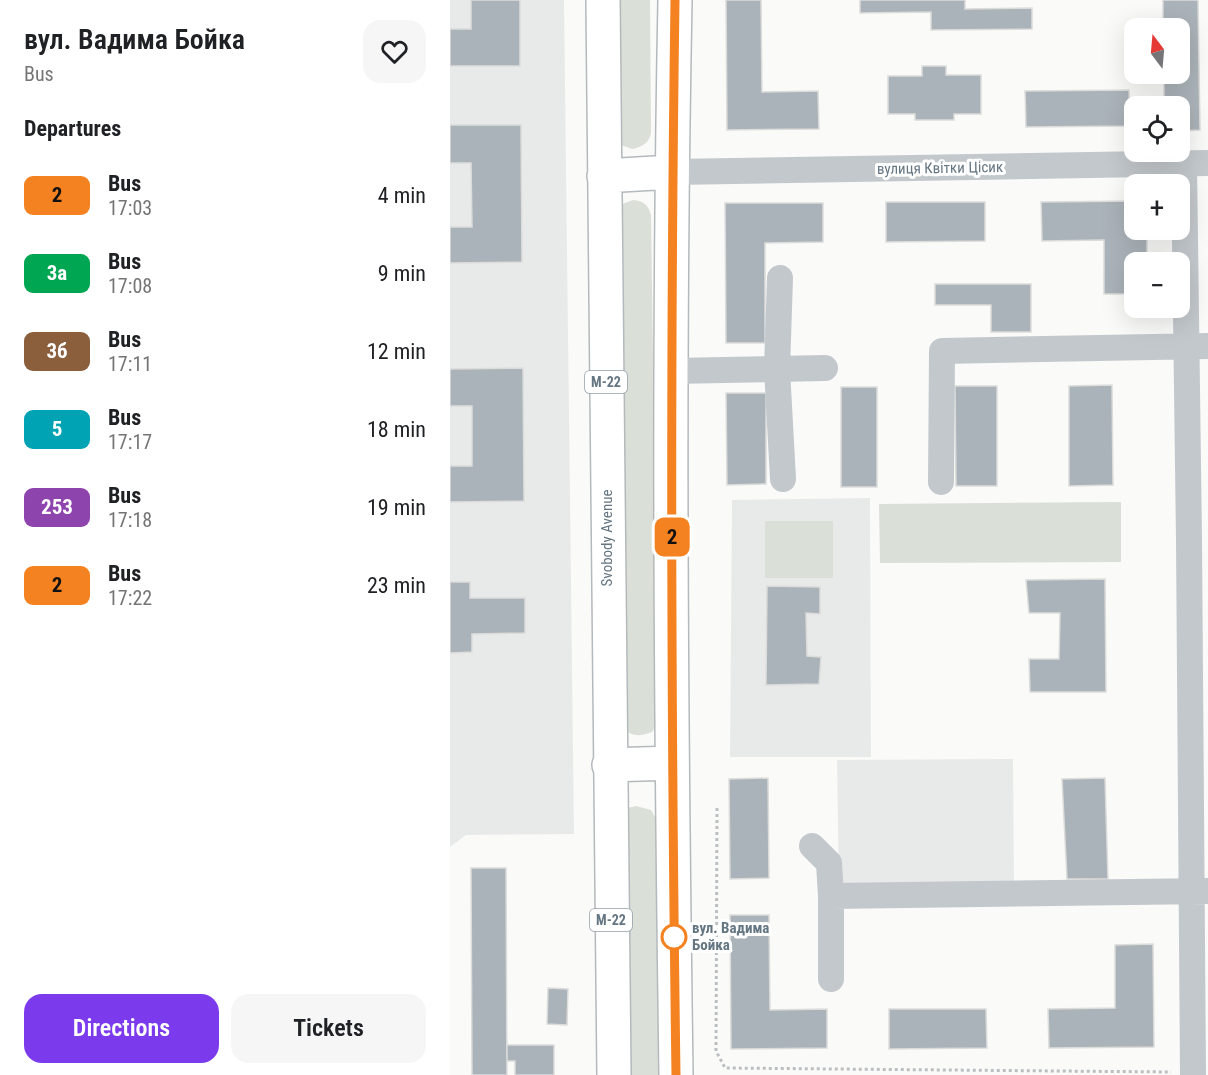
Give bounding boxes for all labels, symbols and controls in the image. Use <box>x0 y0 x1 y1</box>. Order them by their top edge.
north arrow <box>1124 18 1190 84</box>
map controls <box>1124 18 1190 318</box>
button: heart <box>363 20 426 83</box>
text: вул. Вадима Бойка <box>24 23 245 56</box>
text: Bus <box>24 62 54 86</box>
button: locate <box>1124 96 1190 162</box>
text: Departures <box>24 116 121 141</box>
street label: вулиця Квітки Цісик <box>877 158 1003 178</box>
text: Bus <box>108 171 141 196</box>
button: + <box>1124 174 1190 240</box>
text: 2 <box>52 183 62 207</box>
text: 4 min <box>378 183 426 208</box>
text: 17:03 <box>108 196 152 220</box>
text: Bus <box>108 249 141 274</box>
button: − <box>1124 252 1190 318</box>
text: 3а <box>47 261 67 285</box>
text: 9 min <box>378 261 426 286</box>
text: 17:08 <box>108 274 152 298</box>
text: Bus <box>108 327 141 352</box>
text: 3б <box>46 339 68 363</box>
text: 12 min <box>367 339 426 364</box>
text: 17:11 <box>108 352 152 376</box>
road number: М-22 <box>585 371 627 393</box>
text: Bus <box>108 405 141 430</box>
text: 5 <box>52 417 62 441</box>
text: 18 min <box>367 417 426 442</box>
text: 17:17 <box>108 430 152 454</box>
text: Bus <box>108 483 141 508</box>
street label: Svobody Avenue <box>598 490 616 586</box>
text: 253 <box>41 495 73 519</box>
text: 19 min <box>367 495 426 520</box>
text: 17:18 <box>108 508 152 532</box>
line badge: 2 <box>652 518 692 556</box>
text: 2 <box>667 525 677 549</box>
text: Bus <box>108 561 141 586</box>
text: 2 <box>52 573 62 597</box>
text: 23 min <box>367 573 426 598</box>
text: 17:22 <box>108 586 152 610</box>
road number: М-22 <box>590 909 632 931</box>
place label: вул. Вадима Бойка <box>692 919 769 954</box>
marker: вул. Вадима Бойка <box>661 924 687 950</box>
button: Directions <box>24 994 219 1063</box>
button: Tickets <box>231 994 426 1063</box>

